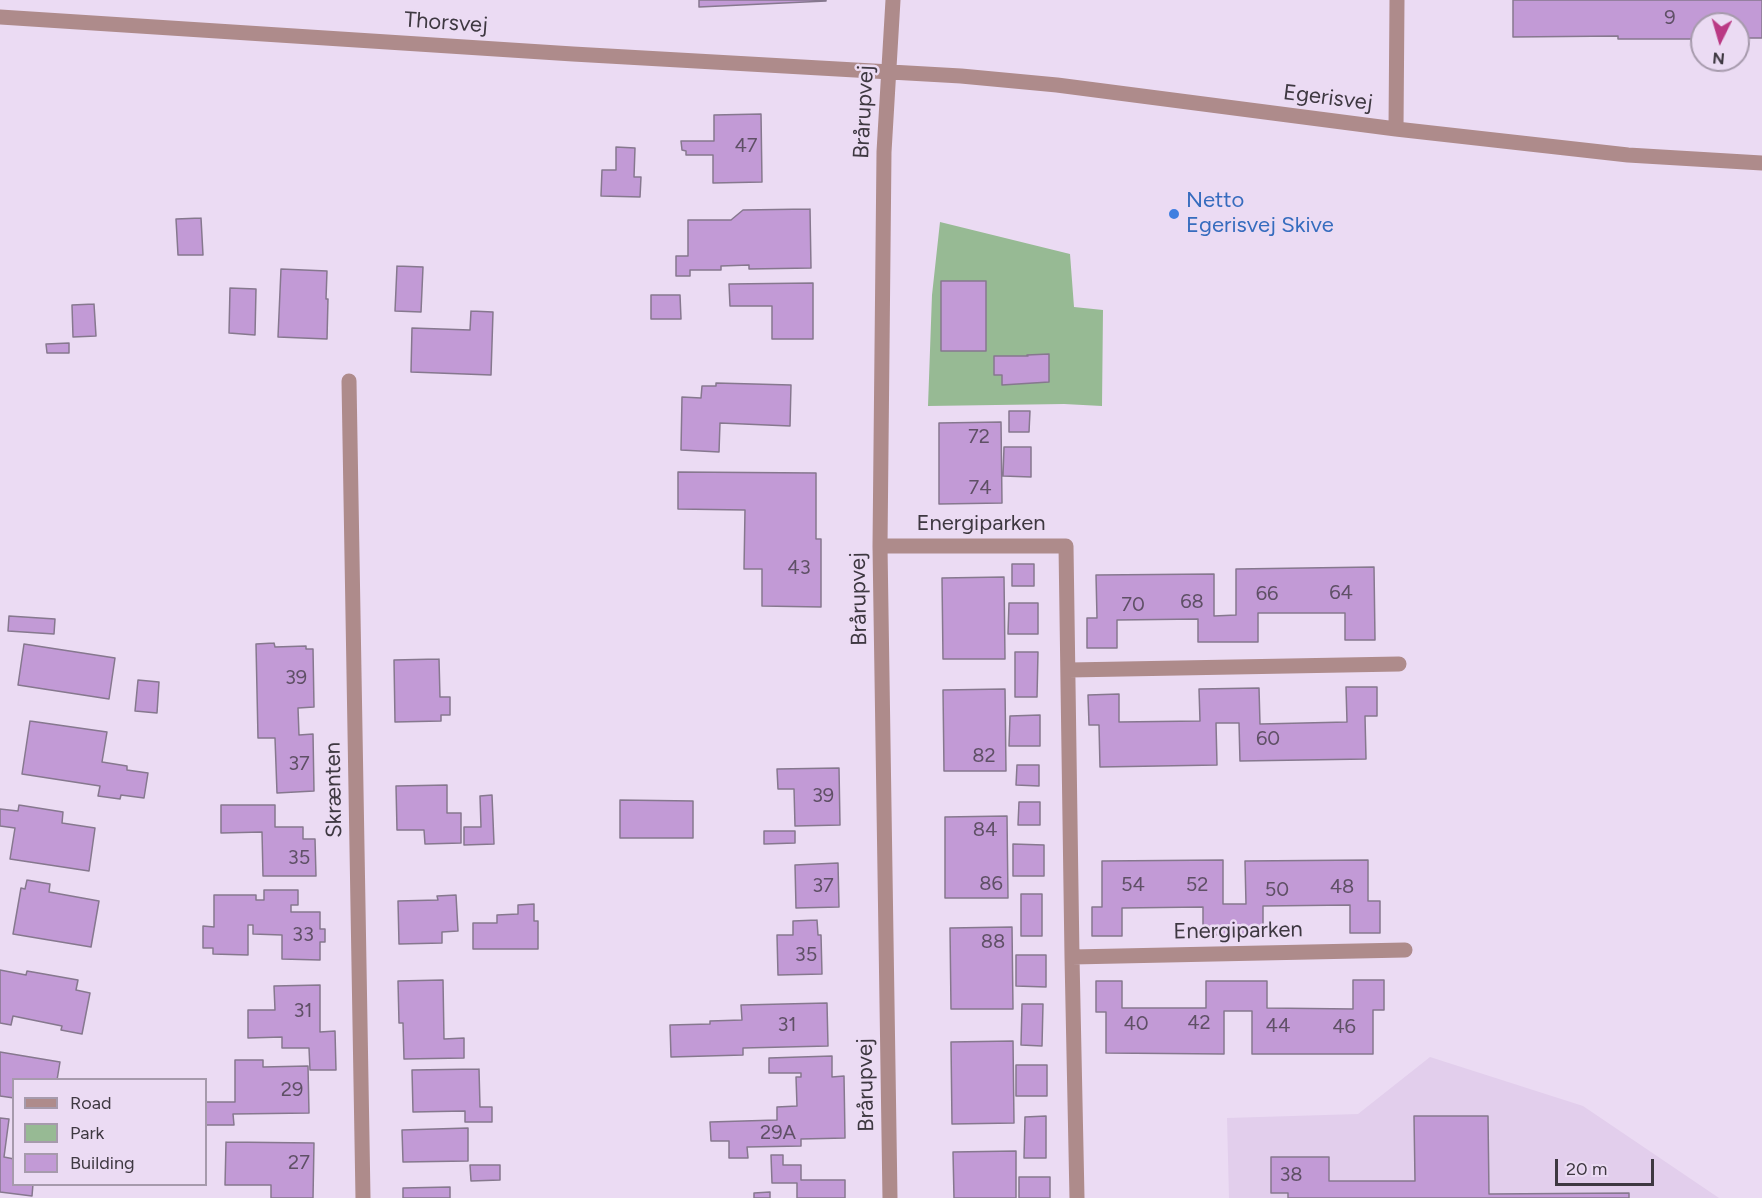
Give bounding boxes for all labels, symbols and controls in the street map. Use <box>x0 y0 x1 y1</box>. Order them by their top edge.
house number: 9 <box>1664 6 1676 30</box>
street label: Thorsvej <box>403 7 489 39</box>
north arrow <box>1690 12 1750 72</box>
text: N <box>1712 48 1726 68</box>
street label: Brårupvej <box>848 65 880 159</box>
street label: Egerisvej <box>1282 79 1374 117</box>
house number: 47 <box>734 134 758 158</box>
place label: Netto Egerisvej Skive <box>1186 188 1334 240</box>
marker: Netto Egerisvej Skive <box>1167 207 1181 221</box>
house number: 72 <box>968 425 990 449</box>
house number: 74 <box>968 476 992 500</box>
street label: Energiparken <box>916 511 1046 537</box>
street label: Brårupvej <box>845 552 873 646</box>
house number: 43 <box>787 556 811 580</box>
house number: 64 <box>1329 581 1353 605</box>
house number: 66 <box>1256 582 1278 606</box>
house number: 68 <box>1180 590 1204 614</box>
house number: 70 <box>1121 593 1145 617</box>
house number: 39 <box>285 666 307 690</box>
house number: 60 <box>1256 727 1280 751</box>
street label: Skrænten <box>320 742 348 838</box>
house number: 82 <box>972 744 996 768</box>
house number: 37 <box>288 752 310 776</box>
house number: 39 <box>812 784 834 808</box>
house number: 84 <box>973 818 997 842</box>
house number: 35 <box>288 846 310 870</box>
house number: 86 <box>979 872 1003 896</box>
house number: 54 <box>1121 873 1145 897</box>
house number: 52 <box>1186 873 1208 897</box>
house number: 37 <box>812 874 834 898</box>
house number: 48 <box>1330 875 1354 899</box>
house number: 50 <box>1265 878 1289 902</box>
street label: Energiparken <box>1173 917 1303 945</box>
house number: 33 <box>292 923 314 947</box>
house number: 88 <box>981 930 1005 954</box>
house number: 35 <box>795 943 817 967</box>
house number: 31 <box>293 999 313 1023</box>
house number: 42 <box>1187 1011 1211 1035</box>
house number: 40 <box>1123 1012 1149 1036</box>
house number: 31 <box>777 1013 797 1037</box>
house number: 44 <box>1266 1014 1290 1038</box>
house number: 46 <box>1332 1015 1356 1039</box>
street label: Brårupvej <box>852 1038 880 1132</box>
legend <box>12 1078 207 1186</box>
house number: 29 <box>281 1078 303 1102</box>
text: Road <box>70 1092 111 1114</box>
house number: 29A <box>760 1121 796 1145</box>
text: Park <box>70 1122 104 1144</box>
scale bar <box>1558 1147 1657 1185</box>
house number: 27 <box>288 1151 310 1175</box>
text: Building <box>70 1152 135 1174</box>
text: 20 m <box>1566 1158 1607 1180</box>
house number: 38 <box>1279 1163 1303 1187</box>

